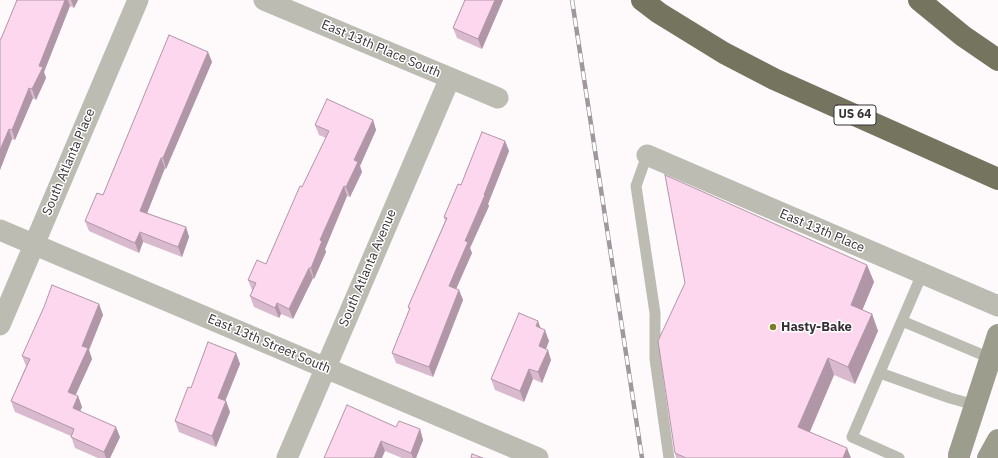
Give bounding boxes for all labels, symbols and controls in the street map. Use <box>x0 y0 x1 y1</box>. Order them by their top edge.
street label: East 13th Place South <box>319 17 443 81</box>
road number: US 64 <box>834 105 876 125</box>
street label: South Atlanta Place <box>39 106 99 218</box>
street label: East 13th Place <box>777 206 867 256</box>
street label: South Atlanta Avenue <box>336 207 400 329</box>
street label: East 13th Street South <box>205 311 333 377</box>
place label: Hasty-Bake <box>781 319 852 335</box>
marker: Hasty-Bake <box>768 322 778 332</box>

